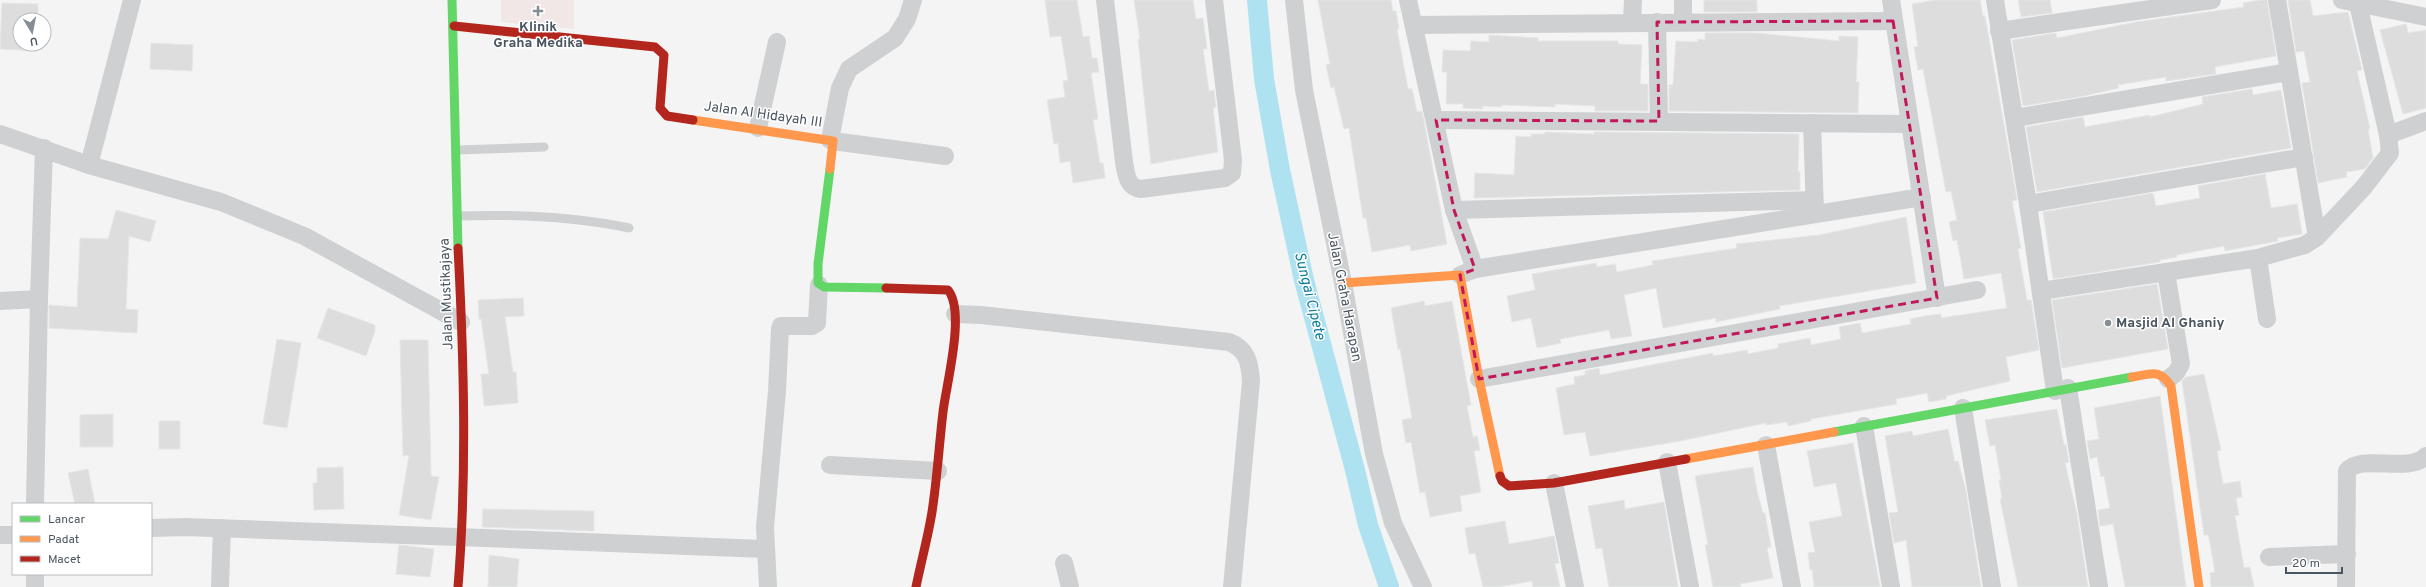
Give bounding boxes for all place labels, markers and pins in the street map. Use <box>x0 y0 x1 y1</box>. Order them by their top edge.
marker: Klinik Graha Medika <box>532 5 544 17</box>
place label: Klinik Graha Medika <box>493 19 583 52</box>
place label: Masjid Al Ghaniy <box>2116 315 2225 332</box>
marker: Masjid Al Ghaniy <box>2103 318 2113 328</box>

